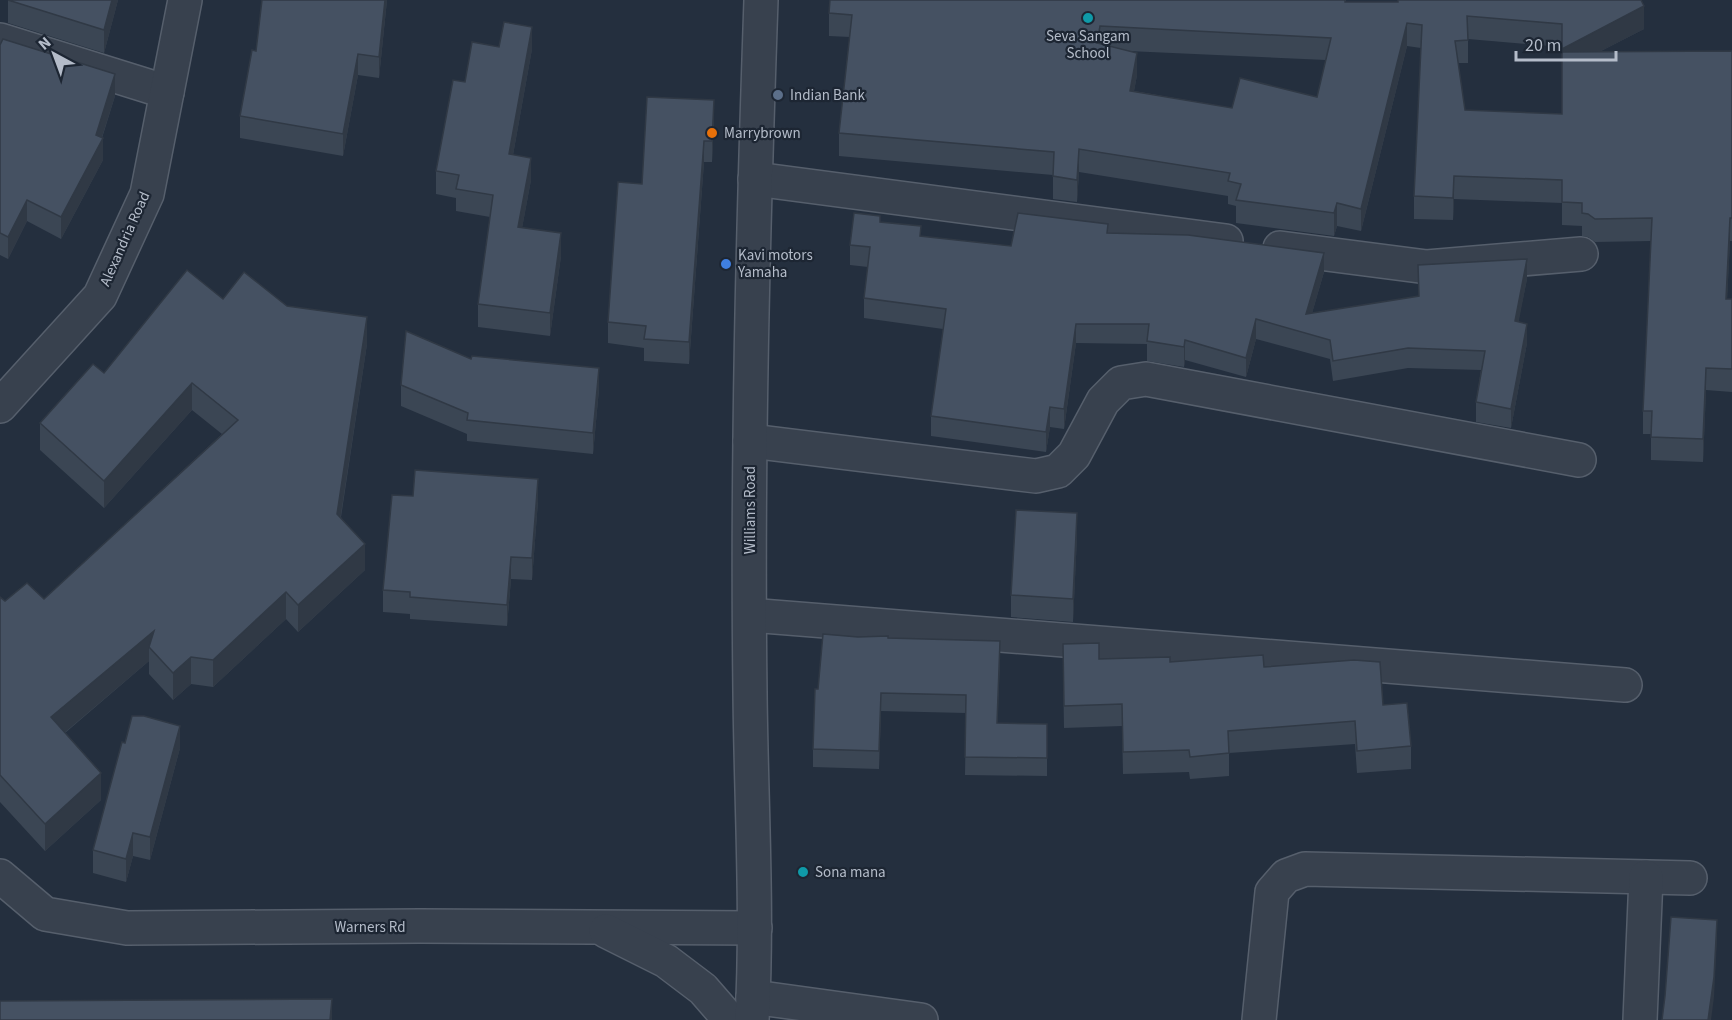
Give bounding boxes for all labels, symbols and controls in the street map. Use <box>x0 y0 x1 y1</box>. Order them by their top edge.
marker: Seva Sangam School <box>1081 11 1095 25</box>
north arrow <box>24 24 84 84</box>
scale bar <box>1516 24 1616 62</box>
place label: Seva Sangam School <box>1046 26 1130 64</box>
text: N <box>34 32 56 55</box>
text: 20 m <box>1525 33 1561 58</box>
place label: Indian Bank <box>790 85 866 106</box>
marker: Indian Bank <box>771 88 785 102</box>
place label: Marrybrown <box>724 123 801 144</box>
marker: Marrybrown <box>705 126 719 140</box>
street label: Alexandria Road <box>95 188 155 290</box>
place label: Kavi motors Yamaha <box>737 245 813 283</box>
marker: Kavi motors Yamaha <box>719 257 733 271</box>
street label: Williams Road <box>740 466 761 554</box>
place label: Sona mana <box>815 862 886 883</box>
marker: Sona mana <box>796 865 810 879</box>
street label: Warners Rd <box>334 917 406 938</box>

